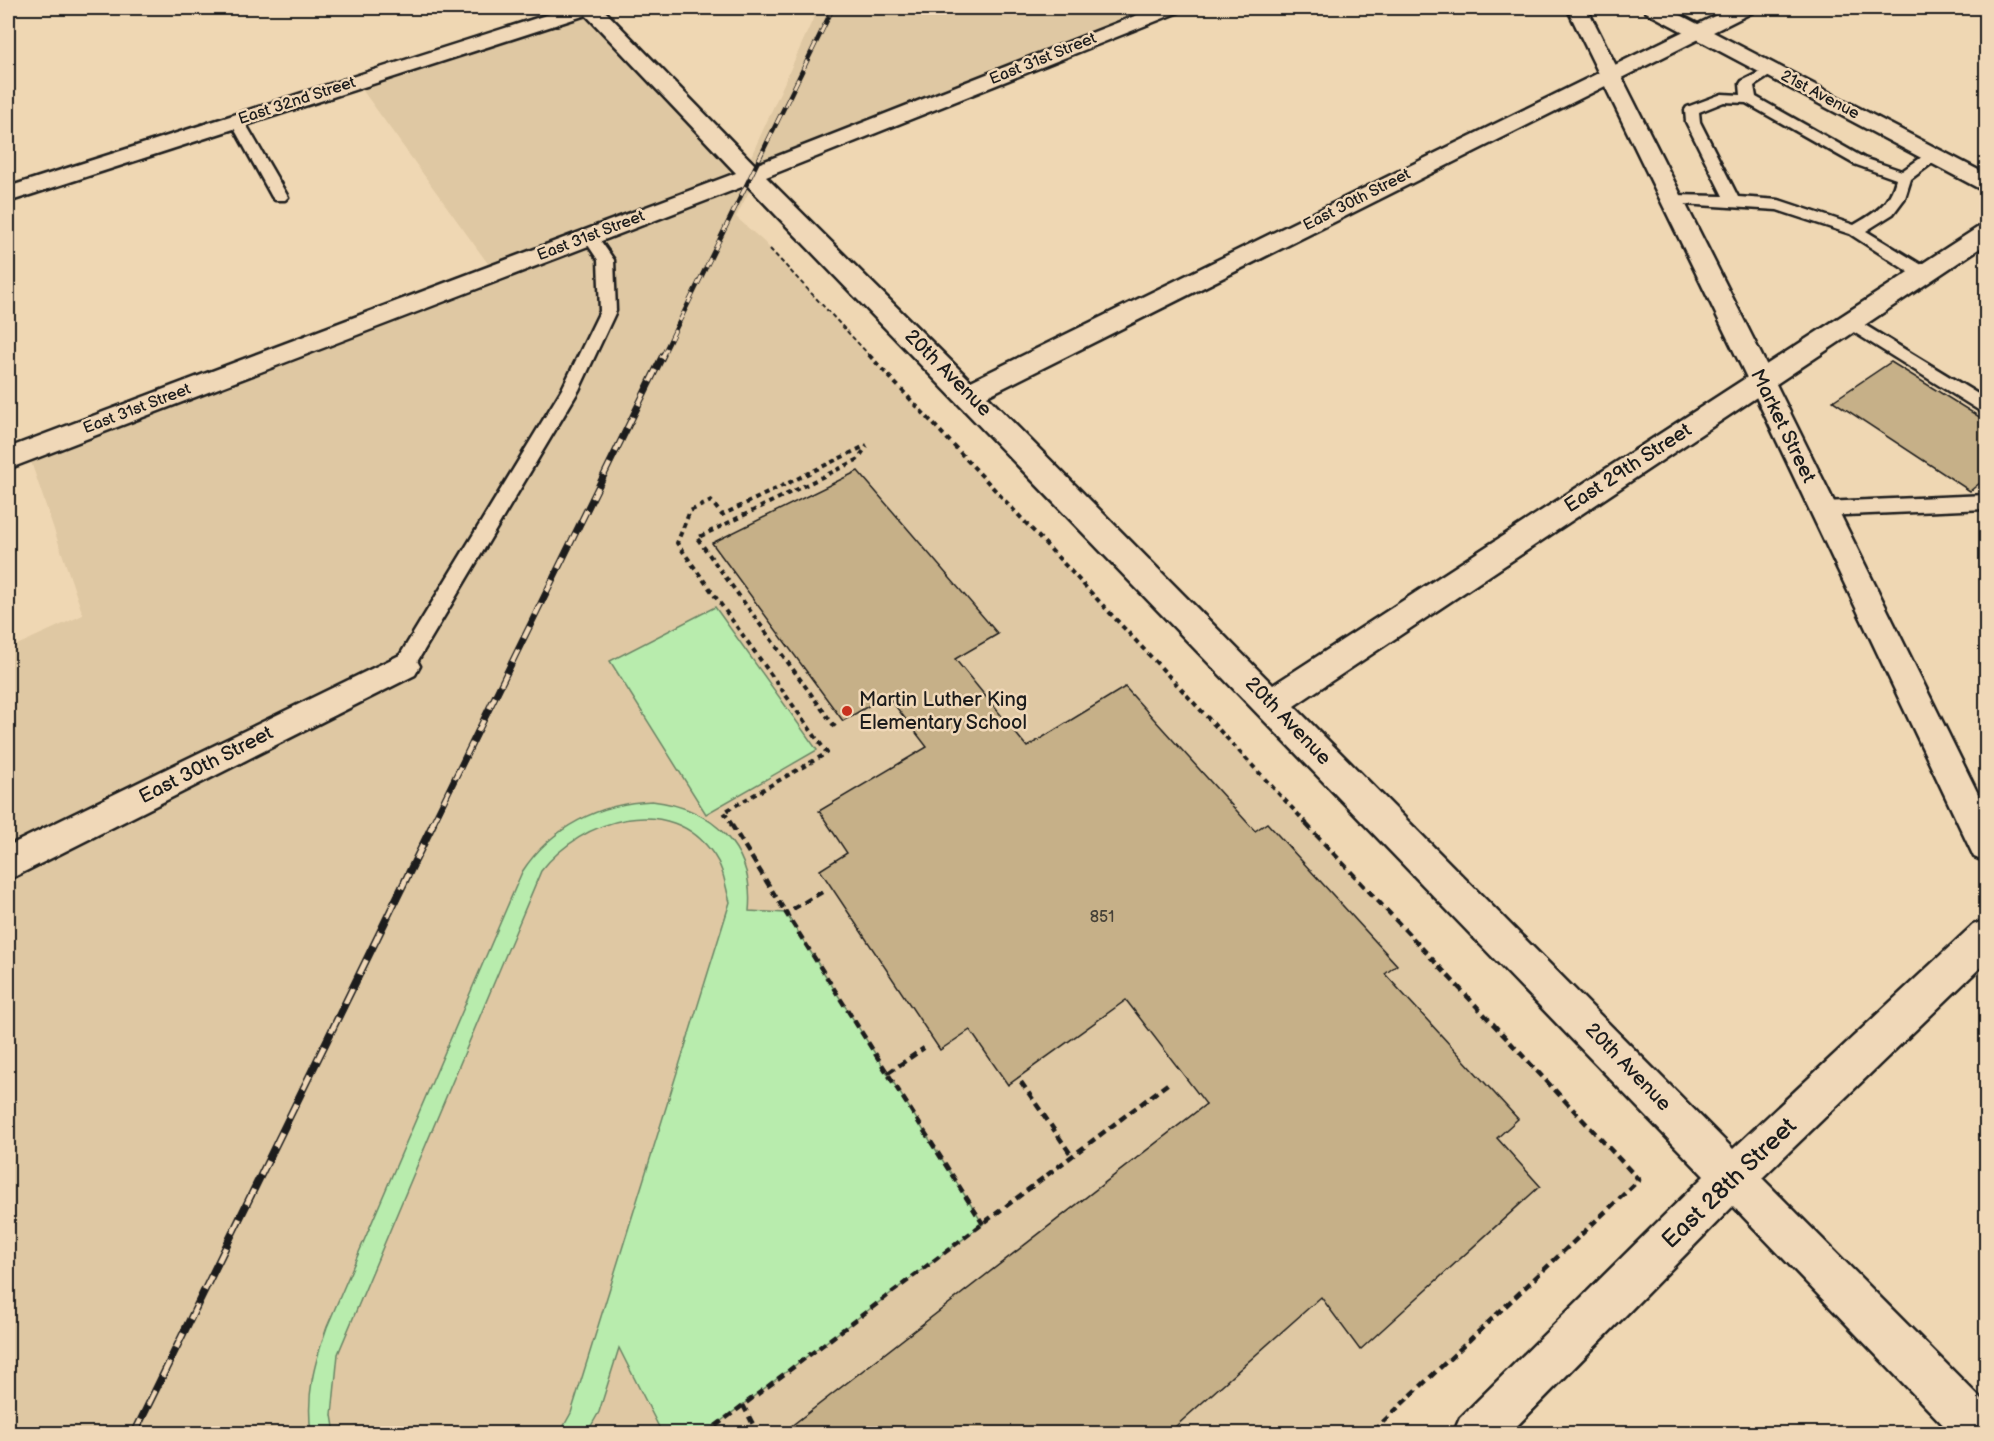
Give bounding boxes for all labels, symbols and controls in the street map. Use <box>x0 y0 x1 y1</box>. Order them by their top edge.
street label: East 31st Street <box>987 29 1099 89</box>
street label: 21st Avenue <box>1777 66 1863 124</box>
street label: East 32nd Street <box>236 73 358 129</box>
street label: East 30th Street <box>1300 165 1414 235</box>
street label: East 31st Street <box>535 207 647 265</box>
street label: 20th Avenue <box>899 324 997 422</box>
street label: Market Street <box>1745 365 1821 487</box>
street label: East 31st Street <box>81 380 193 438</box>
street label: East 29th Street <box>1560 418 1696 518</box>
street label: 20th Avenue <box>1240 672 1336 770</box>
place label: Martin Luther King Elementary School <box>859 688 1027 735</box>
marker: Martin Luther King Elementary School <box>840 704 854 718</box>
street label: East 30th Street <box>135 721 277 809</box>
house number: 851 <box>1090 908 1114 927</box>
street label: 20th Avenue <box>1580 1018 1676 1116</box>
street label: East 28th Street <box>1656 1111 1803 1255</box>

